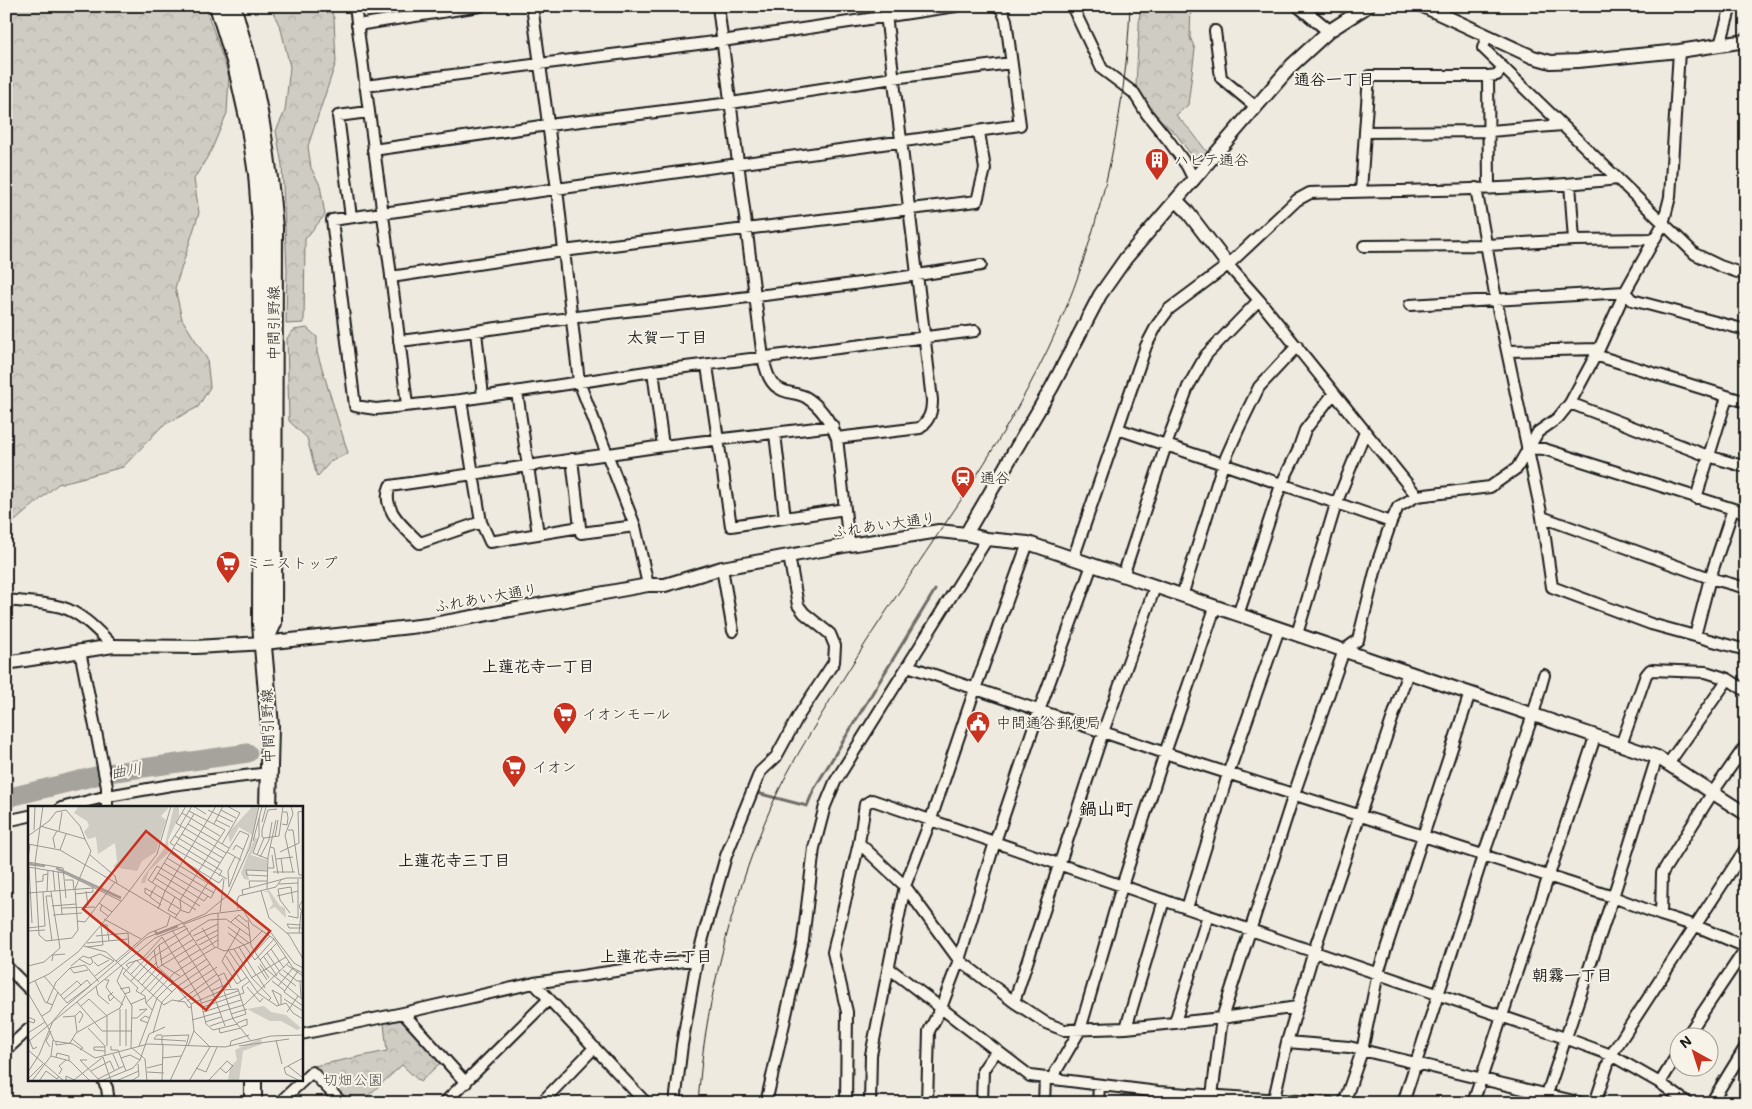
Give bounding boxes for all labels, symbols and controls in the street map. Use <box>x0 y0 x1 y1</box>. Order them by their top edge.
district label: 通谷一丁目 <box>1294 68 1374 89</box>
building icon: ハビテ通谷 <box>1144 147 1170 181</box>
place label: ハビテ通谷 <box>1174 149 1249 169</box>
street label: 中間引野線 <box>263 285 283 361</box>
district label: 太賀一丁目 <box>627 326 707 347</box>
station icon: 通谷 <box>950 465 976 499</box>
place label: 通谷 <box>980 467 1010 487</box>
street label: ふれあい大通り <box>830 507 937 541</box>
supermarket icon: ミニストップ <box>215 550 241 584</box>
place label: ミニストップ <box>246 552 338 572</box>
street label: ふれあい大通り <box>432 578 539 616</box>
district label: 上蓮花寺一丁目 <box>482 655 594 676</box>
street label: 中間引野線 <box>256 688 278 764</box>
supermarket icon: イオンモール <box>552 701 578 735</box>
place label: イオンモール <box>582 703 671 723</box>
public building icon: 中間通谷郵便局 <box>965 710 991 744</box>
place label: 中間通谷郵便局 <box>996 712 1101 732</box>
supermarket icon: イオン <box>501 754 527 788</box>
place label: イオン <box>532 756 576 776</box>
water label: 曲川 <box>108 757 143 782</box>
district label: 鍋山町 <box>1079 796 1133 820</box>
inset map <box>28 806 302 1082</box>
district label: 上蓮花寺三丁目 <box>398 849 510 870</box>
district label: 上蓮花寺二丁目 <box>600 945 712 966</box>
district label: 朝霧一丁目 <box>1532 964 1612 985</box>
north arrow <box>1670 1026 1720 1076</box>
text: N <box>1675 1031 1696 1052</box>
park label: 切畑公園 <box>323 1069 383 1089</box>

